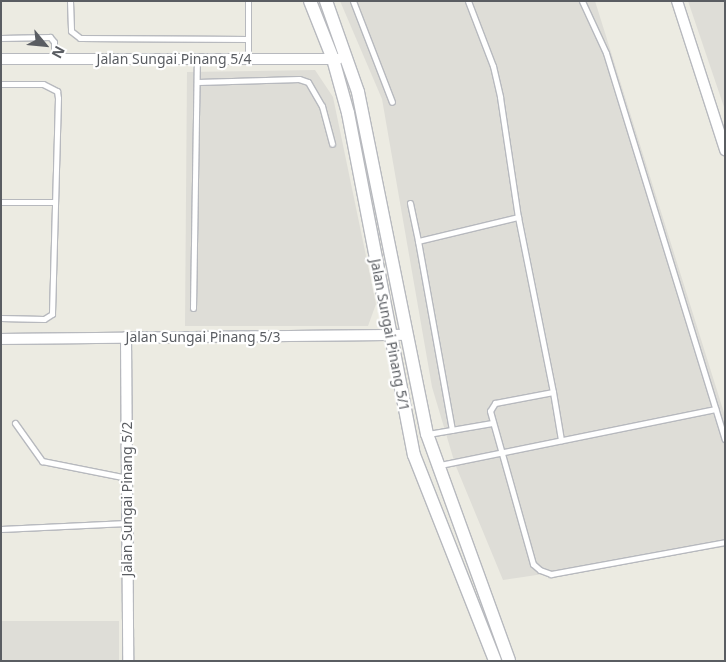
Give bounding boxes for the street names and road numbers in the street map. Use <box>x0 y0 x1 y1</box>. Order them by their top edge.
street label: Jalan Sungai Pinang 5/4 <box>97 51 251 67</box>
street label: Jalan Sungai Pinang 5/1 <box>367 257 413 413</box>
street label: Jalan Sungai Pinang 5/3 <box>126 329 280 345</box>
street label: Jalan Sungai Pinang 5/2 <box>119 422 135 576</box>

